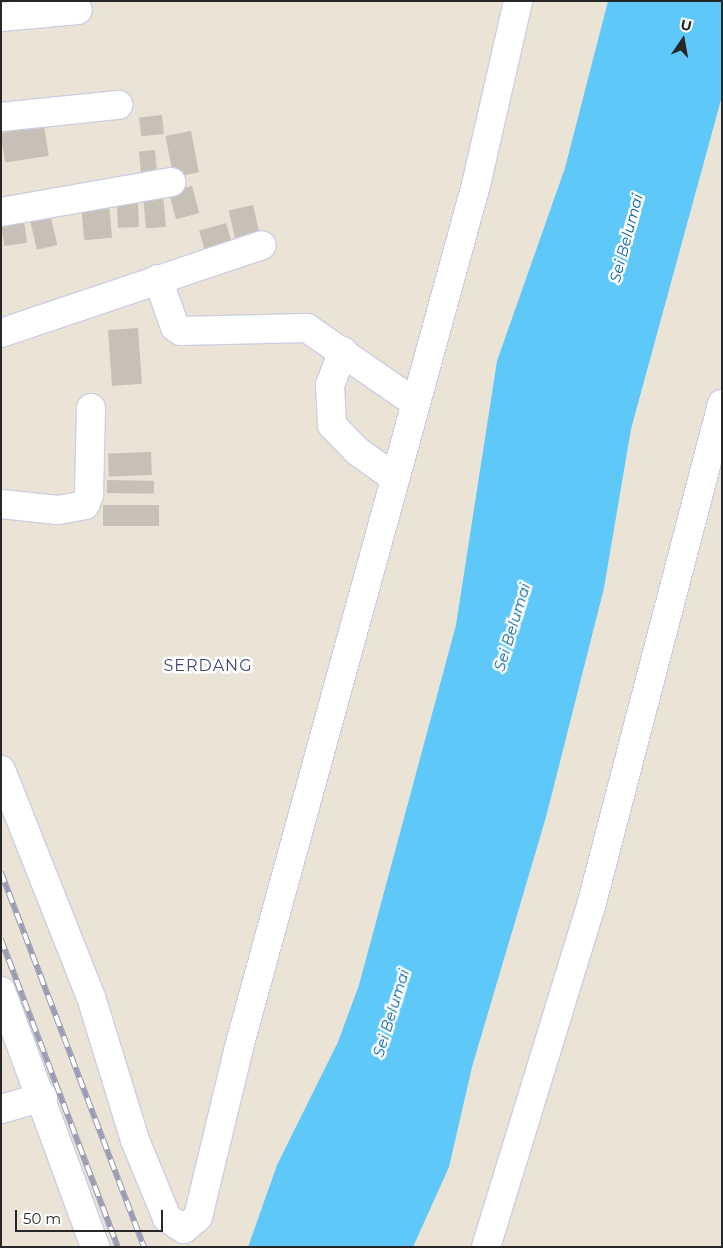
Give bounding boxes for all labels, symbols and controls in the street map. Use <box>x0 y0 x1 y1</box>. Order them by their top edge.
north arrow <box>658 15 708 65</box>
text: U <box>679 15 693 35</box>
water label: Sei Belumai <box>606 192 646 284</box>
water label: Sei Belumai <box>490 581 534 673</box>
district label: SERDANG <box>163 656 253 676</box>
water label: Sei Belumai <box>369 967 413 1059</box>
scale bar <box>18 1200 165 1232</box>
text: 50 m <box>23 1209 61 1228</box>

